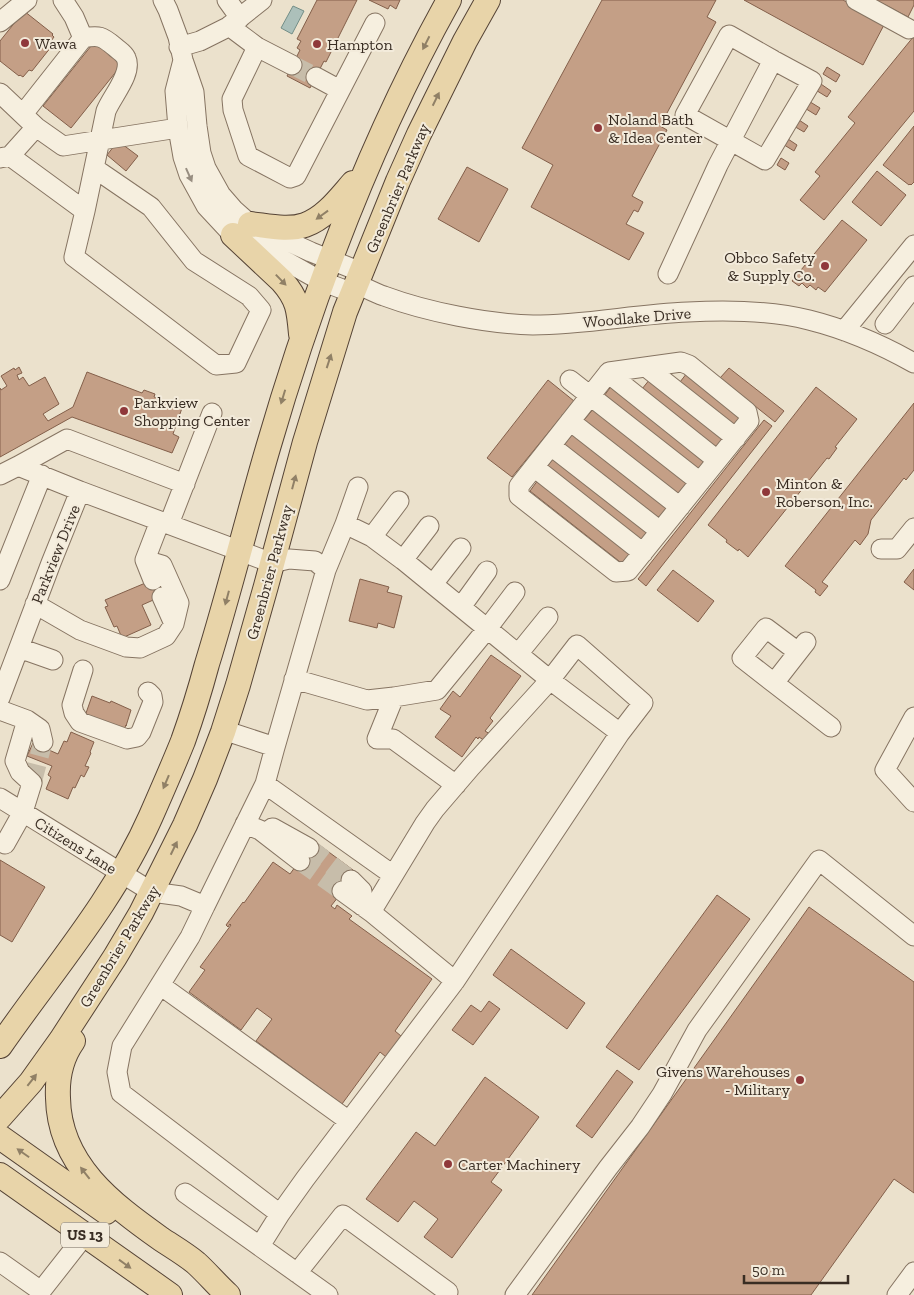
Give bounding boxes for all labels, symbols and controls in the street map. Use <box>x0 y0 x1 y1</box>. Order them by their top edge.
place label: Wawa <box>35 34 77 53</box>
place label: Hampton <box>327 35 393 54</box>
one-way arrow <box>422 36 430 50</box>
marker: Wawa <box>19 37 31 49</box>
marker: Hampton <box>311 38 323 50</box>
one-way arrow <box>432 92 440 106</box>
place label: Noland Bath & Idea Center <box>608 110 703 147</box>
street label: Greenbrier Parkway <box>362 120 434 256</box>
marker: Noland Bath & Idea Center <box>592 122 604 134</box>
one-way arrow <box>186 168 194 182</box>
one-way arrow <box>315 210 329 220</box>
place label: Obbco Safety & Supply Co. <box>724 248 816 285</box>
marker: Obbco Safety & Supply Co. <box>819 260 831 272</box>
one-way arrow <box>275 274 287 286</box>
street label: Woodlake Drive <box>582 303 692 332</box>
one-way arrow <box>326 354 334 369</box>
one-way arrow <box>279 390 287 405</box>
place label: Parkview Shopping Center <box>134 393 251 430</box>
marker: Parkview Shopping Center <box>118 405 130 417</box>
place label: Minton & Roberson, Inc. <box>776 474 873 511</box>
one-way arrow <box>290 475 298 490</box>
marker: Minton & Roberson, Inc. <box>760 486 772 498</box>
street label: Parkview Drive <box>27 502 84 606</box>
street label: Greenbrier Parkway <box>242 502 297 642</box>
one-way arrow <box>222 591 230 606</box>
one-way arrow <box>162 775 170 790</box>
street label: Citizens Lane <box>31 813 120 878</box>
one-way arrow <box>170 841 178 856</box>
street label: Greenbrier Parkway <box>76 881 164 1011</box>
place label: Givens Warehouses - Military <box>656 1062 791 1099</box>
one-way arrow <box>27 1074 37 1087</box>
marker: Givens Warehouses - Military <box>794 1074 806 1086</box>
one-way arrow <box>17 1148 30 1159</box>
place label: Carter Machinery <box>458 1155 581 1174</box>
marker: Carter Machinery <box>442 1158 454 1170</box>
one-way arrow <box>80 1166 90 1180</box>
road number: US 13 <box>61 1222 109 1248</box>
scale bar <box>744 1252 848 1284</box>
one-way arrow <box>118 1259 132 1269</box>
text: 50 m <box>752 1261 785 1279</box>

